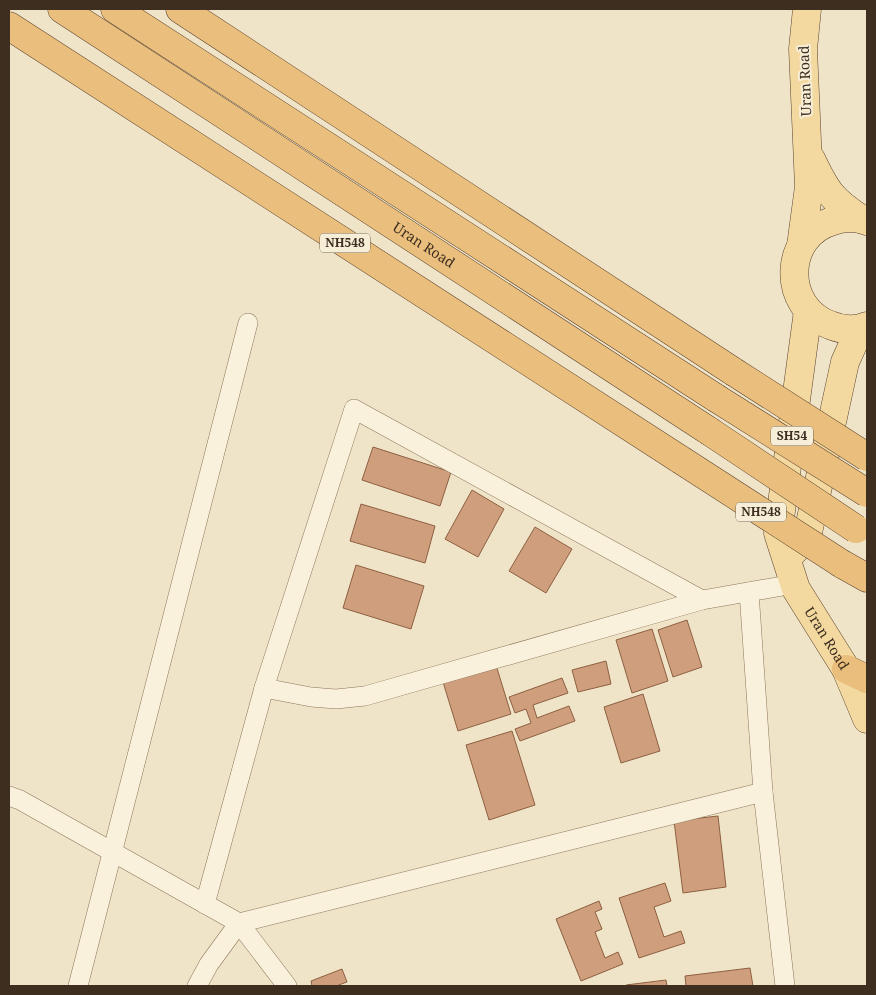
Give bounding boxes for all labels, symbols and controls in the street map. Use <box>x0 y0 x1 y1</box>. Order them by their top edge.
street label: Uran Road <box>794 45 815 117</box>
street label: Uran Road <box>389 217 459 272</box>
road number: NH548 <box>320 234 370 252</box>
road number: SH54 <box>771 426 813 446</box>
road number: NH548 <box>736 502 786 522</box>
street label: Uran Road <box>800 603 854 673</box>

